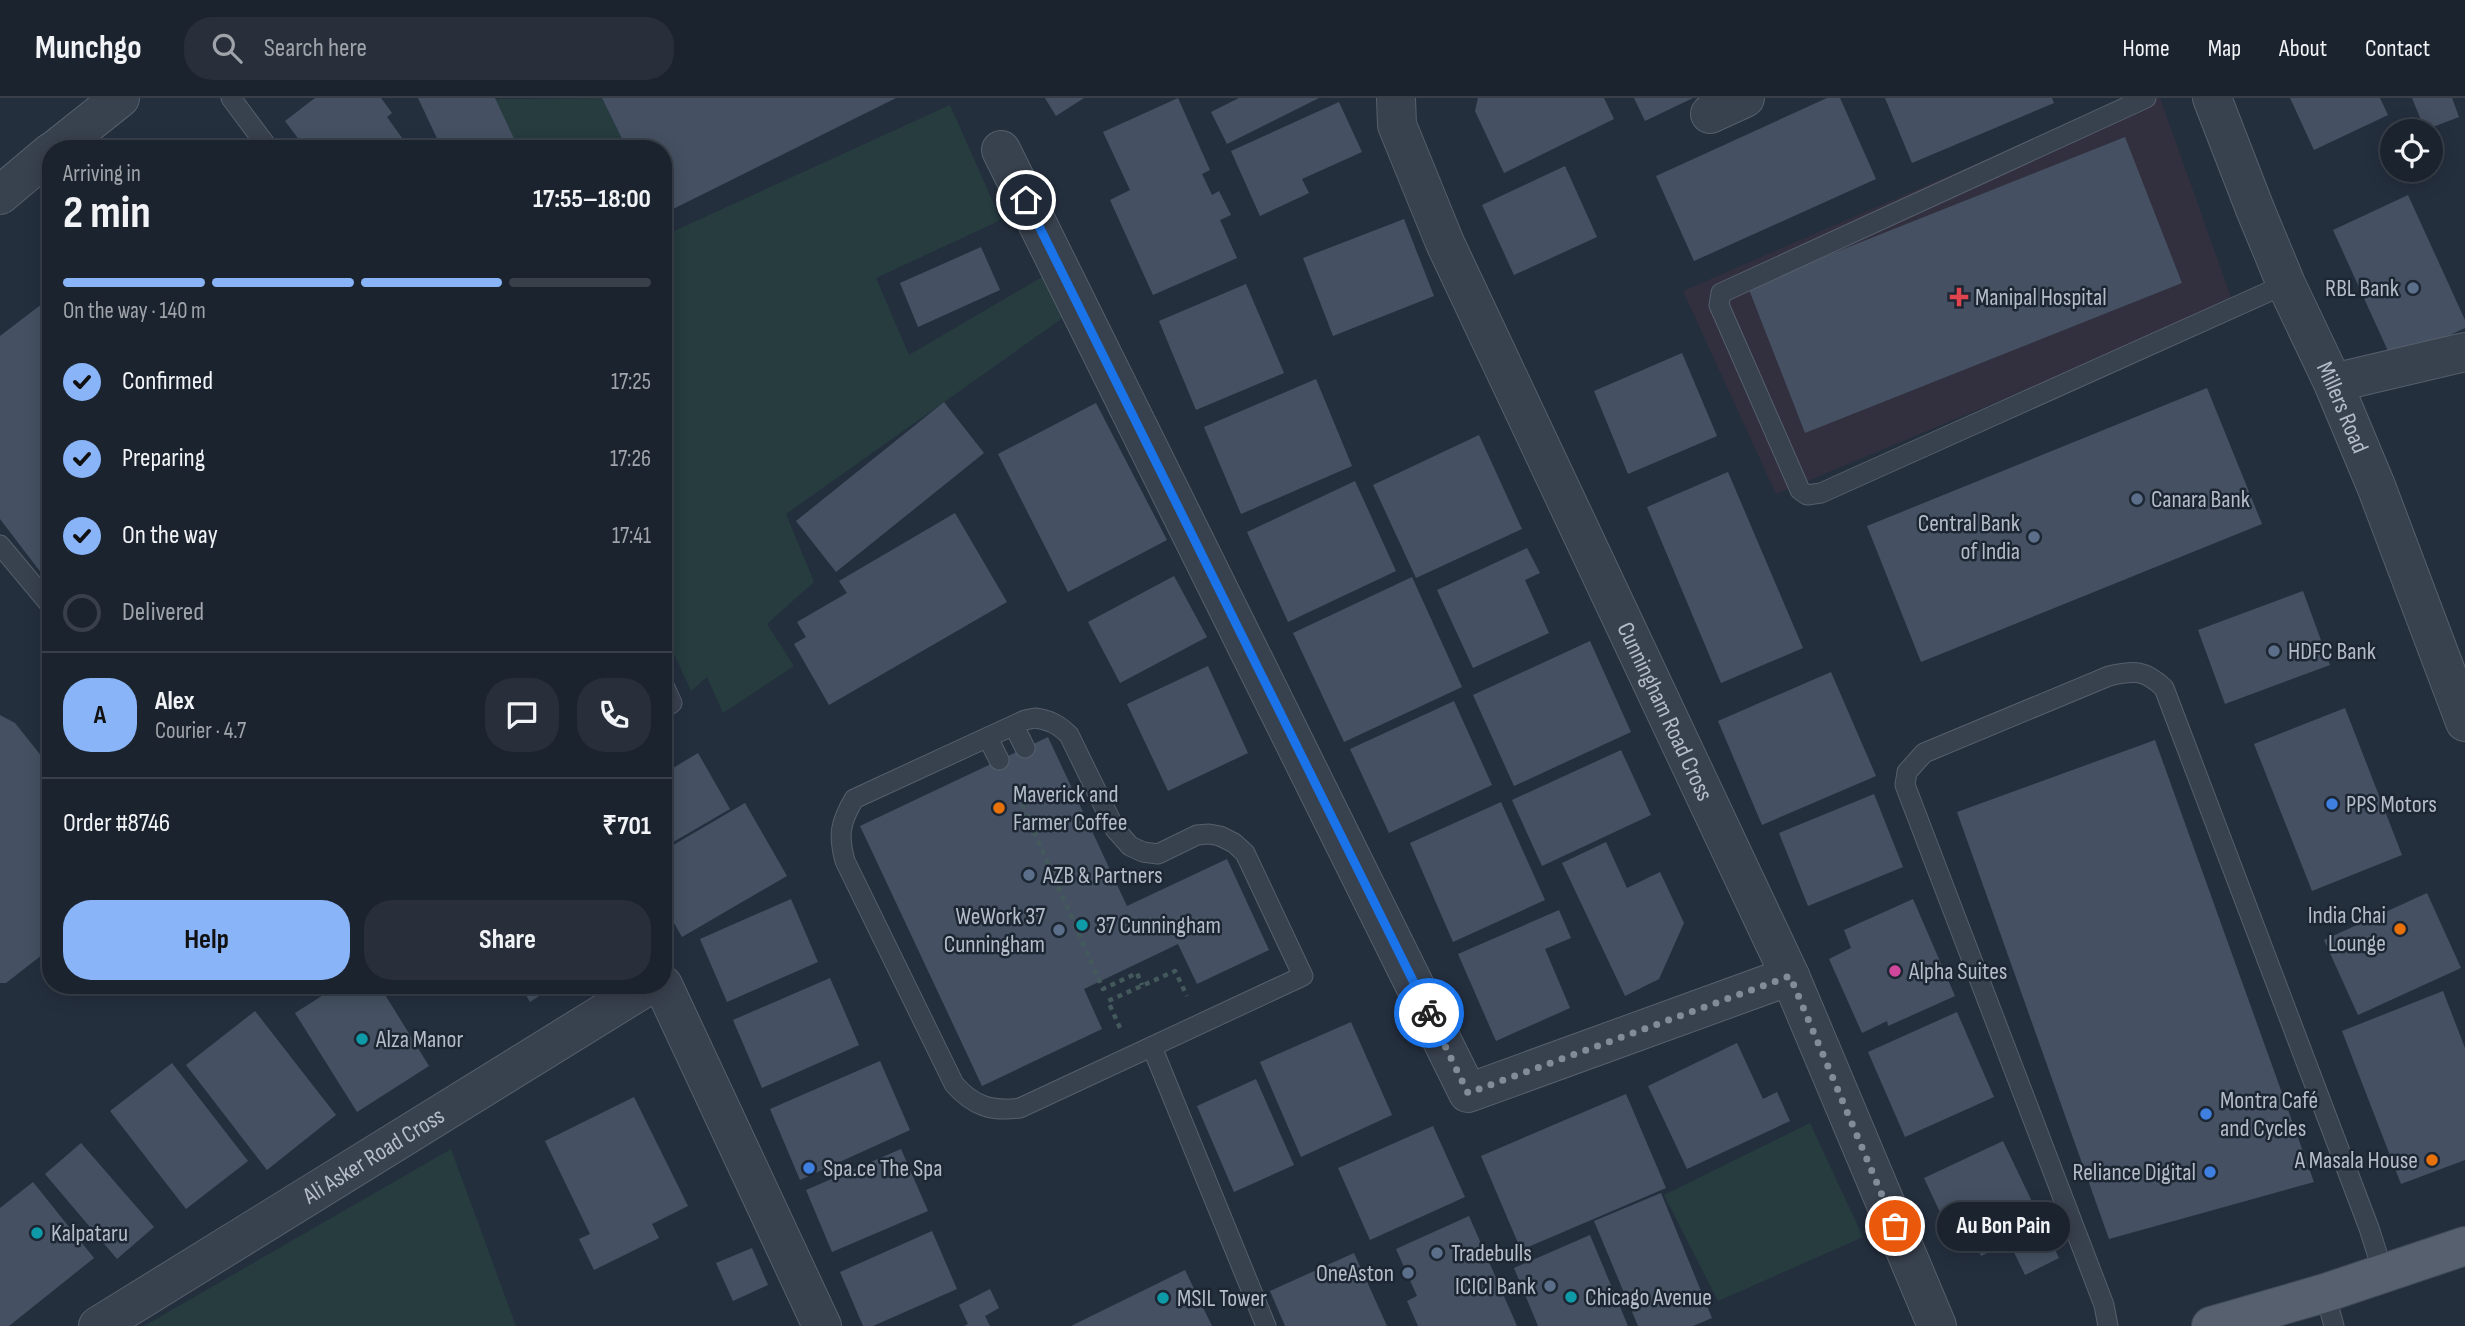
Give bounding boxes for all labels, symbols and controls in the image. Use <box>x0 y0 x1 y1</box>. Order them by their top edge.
search box <box>184 17 674 80</box>
text: Munchgo <box>35 28 142 68</box>
icon: search <box>208 29 246 67</box>
text: Search here <box>264 33 367 64</box>
text: Home <box>2122 34 2170 63</box>
text: Map <box>2208 34 2241 63</box>
text: About <box>2279 34 2327 63</box>
text: Contact <box>2365 34 2430 63</box>
map controls <box>2380 119 2443 182</box>
button: locate <box>2380 119 2443 182</box>
text: Arriving in <box>63 160 141 188</box>
pin <box>996 170 1056 230</box>
icon: home <box>1007 181 1045 219</box>
text: 17:55–18:00 <box>533 184 651 215</box>
text: 2 min <box>63 186 151 241</box>
place label: RBL Bank <box>2325 274 2399 303</box>
marker: RBL Bank <box>2405 280 2421 296</box>
place label: Manipal Hospital <box>1975 283 2107 312</box>
marker: Manipal Hospital <box>1949 287 1969 307</box>
text: On the way · 140 m <box>63 297 206 325</box>
street label: Millers Road <box>2310 357 2375 457</box>
icon: check <box>63 363 101 401</box>
text: Confirmed <box>122 366 213 397</box>
text: 17:25 <box>611 368 651 396</box>
icon: check <box>63 440 101 478</box>
text: Preparing <box>122 443 205 474</box>
text: 17:26 <box>610 445 651 473</box>
place label: Canara Bank <box>2151 485 2250 514</box>
marker: Canara Bank <box>2129 491 2145 507</box>
place label: Central Bank of India <box>1918 509 2020 566</box>
icon: check <box>63 517 101 555</box>
text: On the way <box>122 520 218 551</box>
text: 17:41 <box>612 522 651 550</box>
marker: Central Bank of India <box>2026 529 2042 545</box>
text: Delivered <box>122 597 204 628</box>
street label: Cunningham Road Cross <box>1611 617 1720 805</box>
place label: HDFC Bank <box>2288 637 2376 666</box>
marker: HDFC Bank <box>2266 643 2282 659</box>
button: chat <box>485 678 559 752</box>
button: phone <box>577 678 651 752</box>
text: Alex <box>155 686 195 717</box>
text: A <box>94 700 106 731</box>
text: Courier · 4.7 <box>155 717 246 745</box>
place label: Maverick and Farmer Coffee <box>1013 780 1127 837</box>
place label: PPS Motors <box>2346 790 2437 819</box>
marker: PPS Motors <box>2324 796 2340 812</box>
marker: Maverick and Farmer Coffee <box>991 800 1007 816</box>
text: Order #8746 <box>63 808 170 839</box>
text: ₹701 <box>602 811 651 842</box>
place label: AZB & Partners <box>1042 861 1163 890</box>
marker: AZB & Partners <box>1021 867 1037 883</box>
button: Help <box>63 900 350 980</box>
button: Share <box>364 900 651 980</box>
place label: India Chai Lounge <box>2308 901 2386 958</box>
place label: WeWork 37 Cunningham <box>944 902 1045 959</box>
place label: 37 Cunningham <box>1096 911 1221 940</box>
marker: 37 Cunningham <box>1074 917 1090 933</box>
marker: India Chai Lounge <box>2392 921 2408 937</box>
marker: WeWork 37 Cunningham <box>1051 922 1067 938</box>
place label: Alpha Suites <box>1908 957 2007 986</box>
marker: Alpha Suites <box>1887 963 1903 979</box>
courier <box>1394 978 1464 1048</box>
icon: bike <box>1410 994 1448 1032</box>
place label: Alza Manor <box>375 1025 463 1054</box>
marker: Alza Manor <box>354 1031 370 1047</box>
place label: Montra Café and Cycles <box>2220 1086 2318 1143</box>
street label: Ali Asker Road Cross <box>297 1101 450 1211</box>
marker: Montra Café and Cycles <box>2198 1106 2214 1122</box>
place label: A Masala House <box>2294 1146 2418 1175</box>
marker: A Masala House <box>2424 1152 2440 1168</box>
place label: Spa.ce The Spa <box>823 1154 942 1183</box>
place label: Reliance Digital <box>2072 1158 2196 1187</box>
marker: Spa.ce The Spa <box>801 1160 817 1176</box>
marker: Reliance Digital <box>2202 1164 2218 1180</box>
pin <box>1865 1196 1925 1256</box>
callout: Au Bon Pain <box>1937 1202 2070 1250</box>
icon: bag <box>1876 1207 1914 1245</box>
text: Au Bon Pain <box>1957 1212 2050 1240</box>
place label: Kalpataru <box>51 1219 128 1248</box>
marker: Kalpataru <box>29 1225 45 1241</box>
place label: Tradebulls <box>1451 1239 1532 1268</box>
marker: Tradebulls <box>1429 1245 1445 1261</box>
place label: OneAston <box>1316 1259 1394 1288</box>
marker: OneAston <box>1400 1265 1416 1281</box>
place label: ICICI Bank <box>1455 1272 1536 1301</box>
marker: ICICI Bank <box>1542 1278 1558 1294</box>
place label: Chicago Avenue <box>1585 1283 1712 1312</box>
place label: MSIL Tower <box>1177 1284 1267 1313</box>
marker: Chicago Avenue <box>1563 1289 1579 1305</box>
marker: MSIL Tower <box>1155 1290 1171 1306</box>

